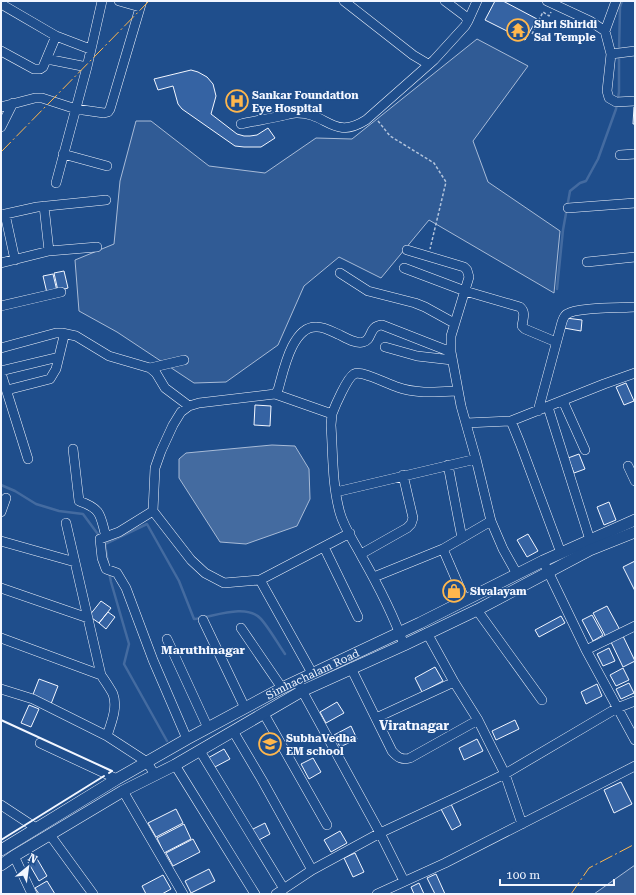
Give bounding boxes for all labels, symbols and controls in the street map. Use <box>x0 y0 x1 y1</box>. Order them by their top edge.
temple icon: Shri Shiridi Sai Temple <box>505 17 531 43</box>
place label: Shri Shiridi Sai Temple <box>534 18 598 44</box>
hospital icon: Sankar Foundation Eye Hospital <box>224 88 250 114</box>
place label: Sankar Foundation Eye Hospital <box>252 89 359 115</box>
shop icon: Sivalayam <box>441 578 467 604</box>
place label: Sivalayam <box>470 585 527 598</box>
district label: Maruthinagar <box>161 643 245 657</box>
street label: Simhachalam Road <box>264 647 361 702</box>
district label: Viratnagar <box>379 718 449 733</box>
school or university icon: SubhaVedha EM school <box>257 731 283 757</box>
place label: SubhaVedha EM school <box>286 732 357 758</box>
north arrow <box>8 847 48 887</box>
text: N <box>26 851 40 867</box>
scale bar <box>500 861 614 887</box>
text: 100 m <box>506 868 540 882</box>

